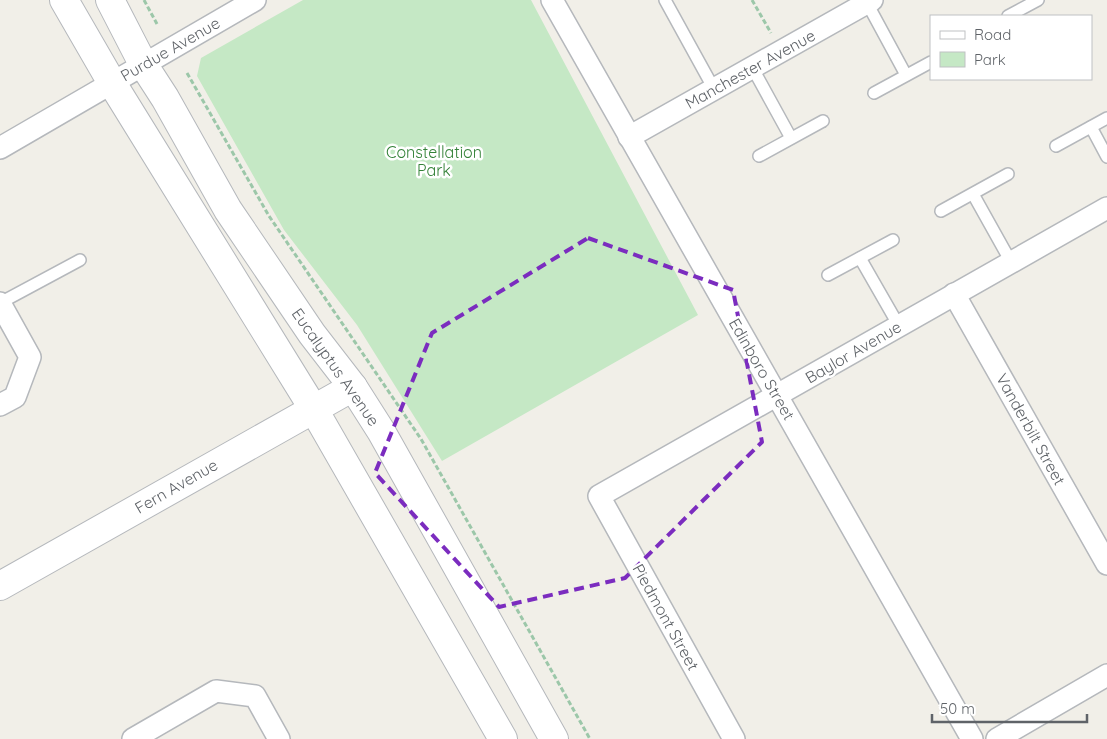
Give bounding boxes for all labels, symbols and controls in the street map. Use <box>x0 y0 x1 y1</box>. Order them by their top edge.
street label: Purdue Avenue <box>117 12 223 86</box>
legend <box>930 15 1092 80</box>
street label: Manchester Avenue <box>681 25 819 113</box>
text: Road <box>974 25 1011 44</box>
text: Park <box>974 50 1006 69</box>
park label: Constellation Park <box>386 142 482 180</box>
street label: Eucalyptus Avenue <box>288 304 384 430</box>
street label: Edinboro Street <box>725 315 799 423</box>
street label: Baylor Avenue <box>801 316 905 388</box>
street label: Vanderbilt Street <box>992 370 1070 488</box>
street label: Fern Avenue <box>131 454 221 518</box>
street label: Piedmont Street <box>628 560 704 674</box>
scale bar <box>932 692 1087 724</box>
text: 50 m <box>940 699 975 718</box>

